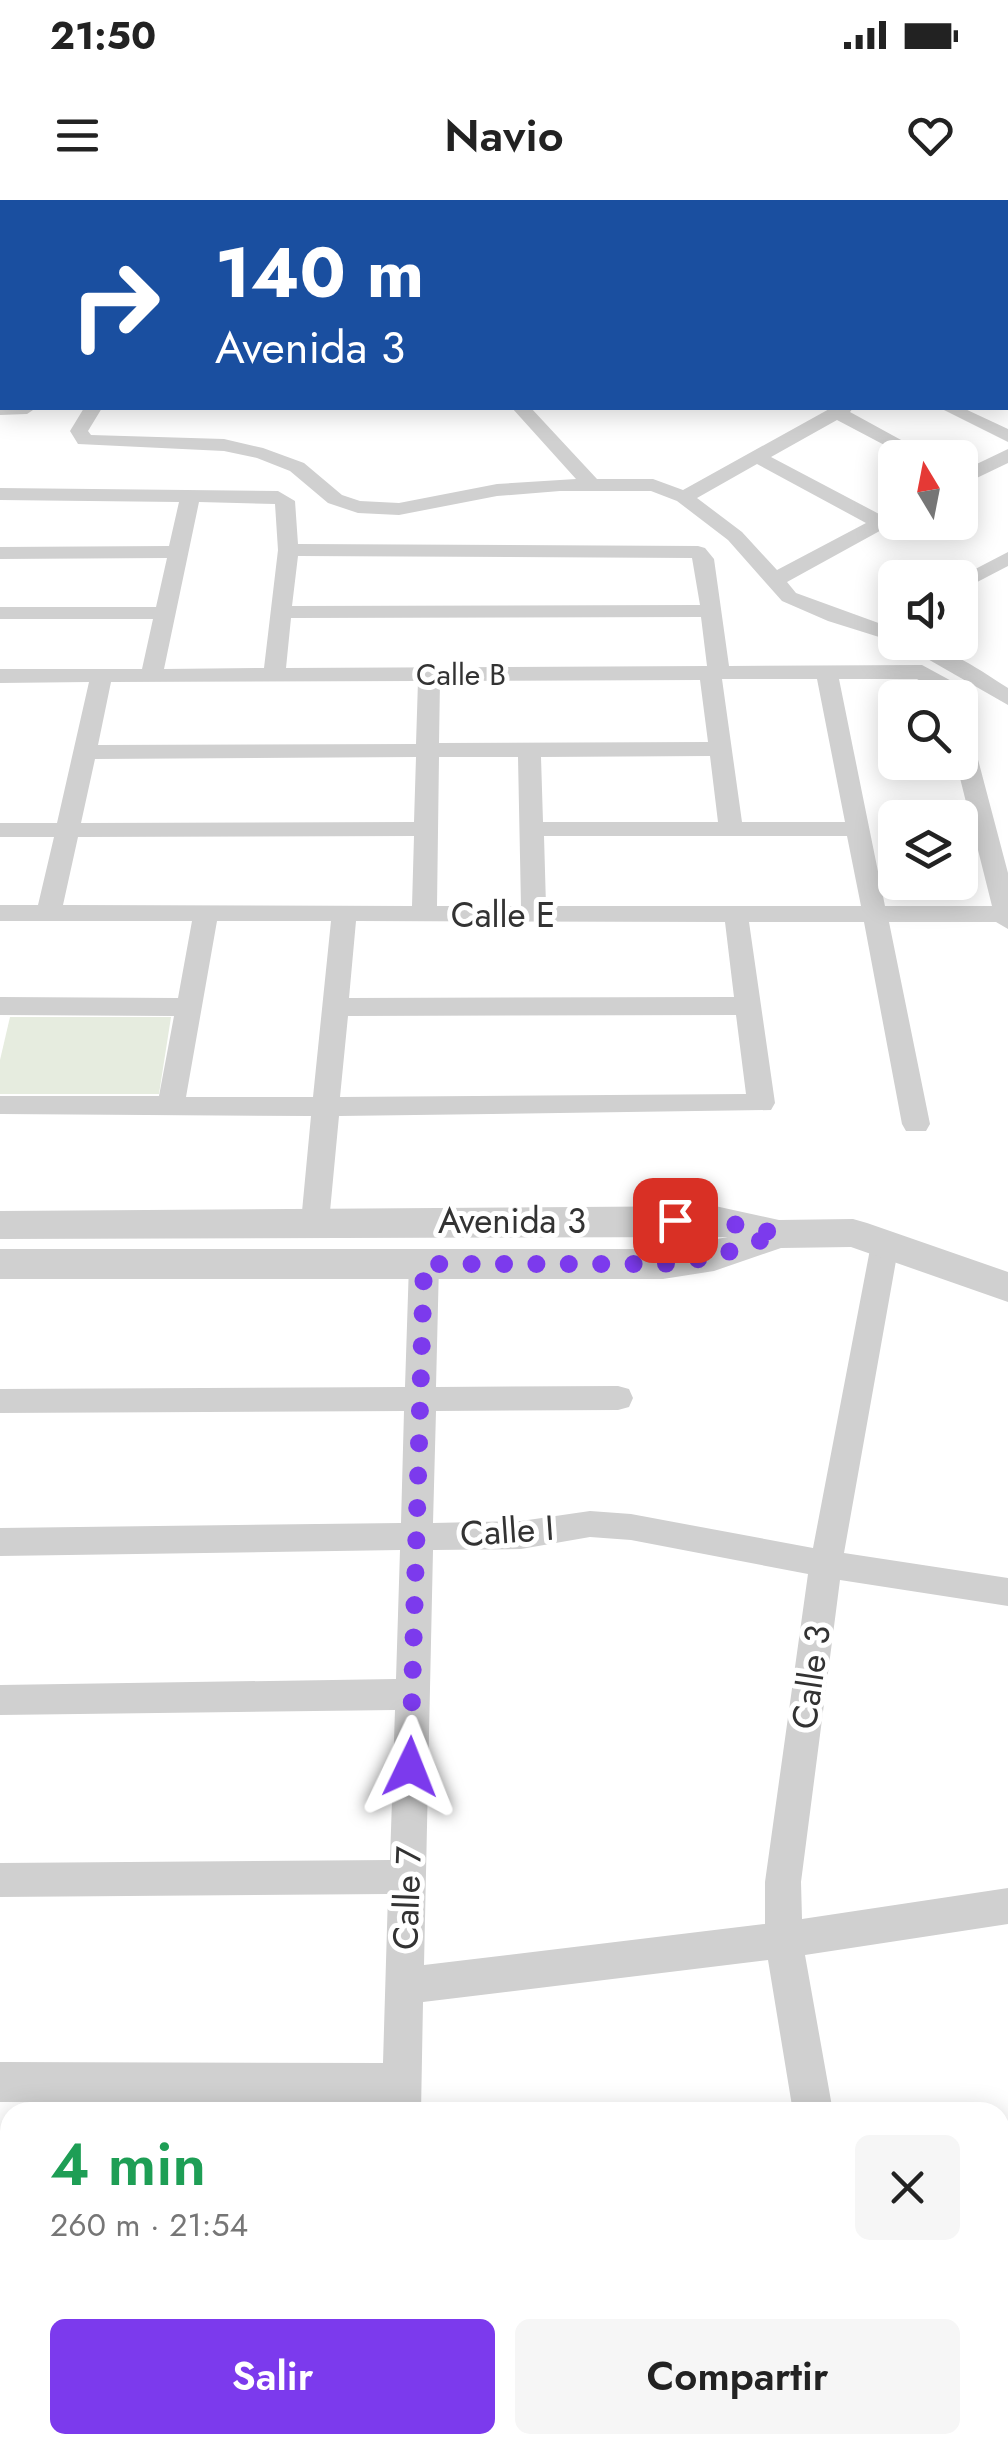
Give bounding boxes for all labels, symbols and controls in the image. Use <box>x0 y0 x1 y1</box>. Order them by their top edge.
text: 21:50 <box>50 8 156 63</box>
text: Navio <box>444 103 564 168</box>
icon: menu <box>50 108 105 163</box>
icon: heart <box>903 108 958 163</box>
text: 140 m <box>215 222 424 323</box>
icon: right <box>50 240 180 370</box>
text: Avenida 3 <box>215 315 405 380</box>
north arrow <box>878 440 978 540</box>
map controls <box>878 440 978 900</box>
button: sound <box>878 560 978 660</box>
street label: Calle B <box>416 653 506 696</box>
button: search <box>878 680 978 780</box>
button: layers <box>878 800 978 900</box>
street label: Calle E <box>451 890 555 940</box>
pin <box>633 1178 718 1263</box>
icon: arrive <box>648 1193 703 1248</box>
street label: Avenida 3 <box>438 1196 586 1246</box>
street label: Calle I <box>458 1503 556 1559</box>
street label: Calle 3 <box>779 1622 843 1732</box>
position arrow <box>358 1715 462 1819</box>
street label: Calle 7 <box>380 1845 434 1951</box>
text: 4 min <box>50 2121 206 2208</box>
button: close <box>855 2135 960 2240</box>
text: 260 m · 21:54 <box>50 2202 248 2248</box>
button: Salir <box>50 2319 495 2434</box>
button: Compartir <box>515 2319 960 2434</box>

